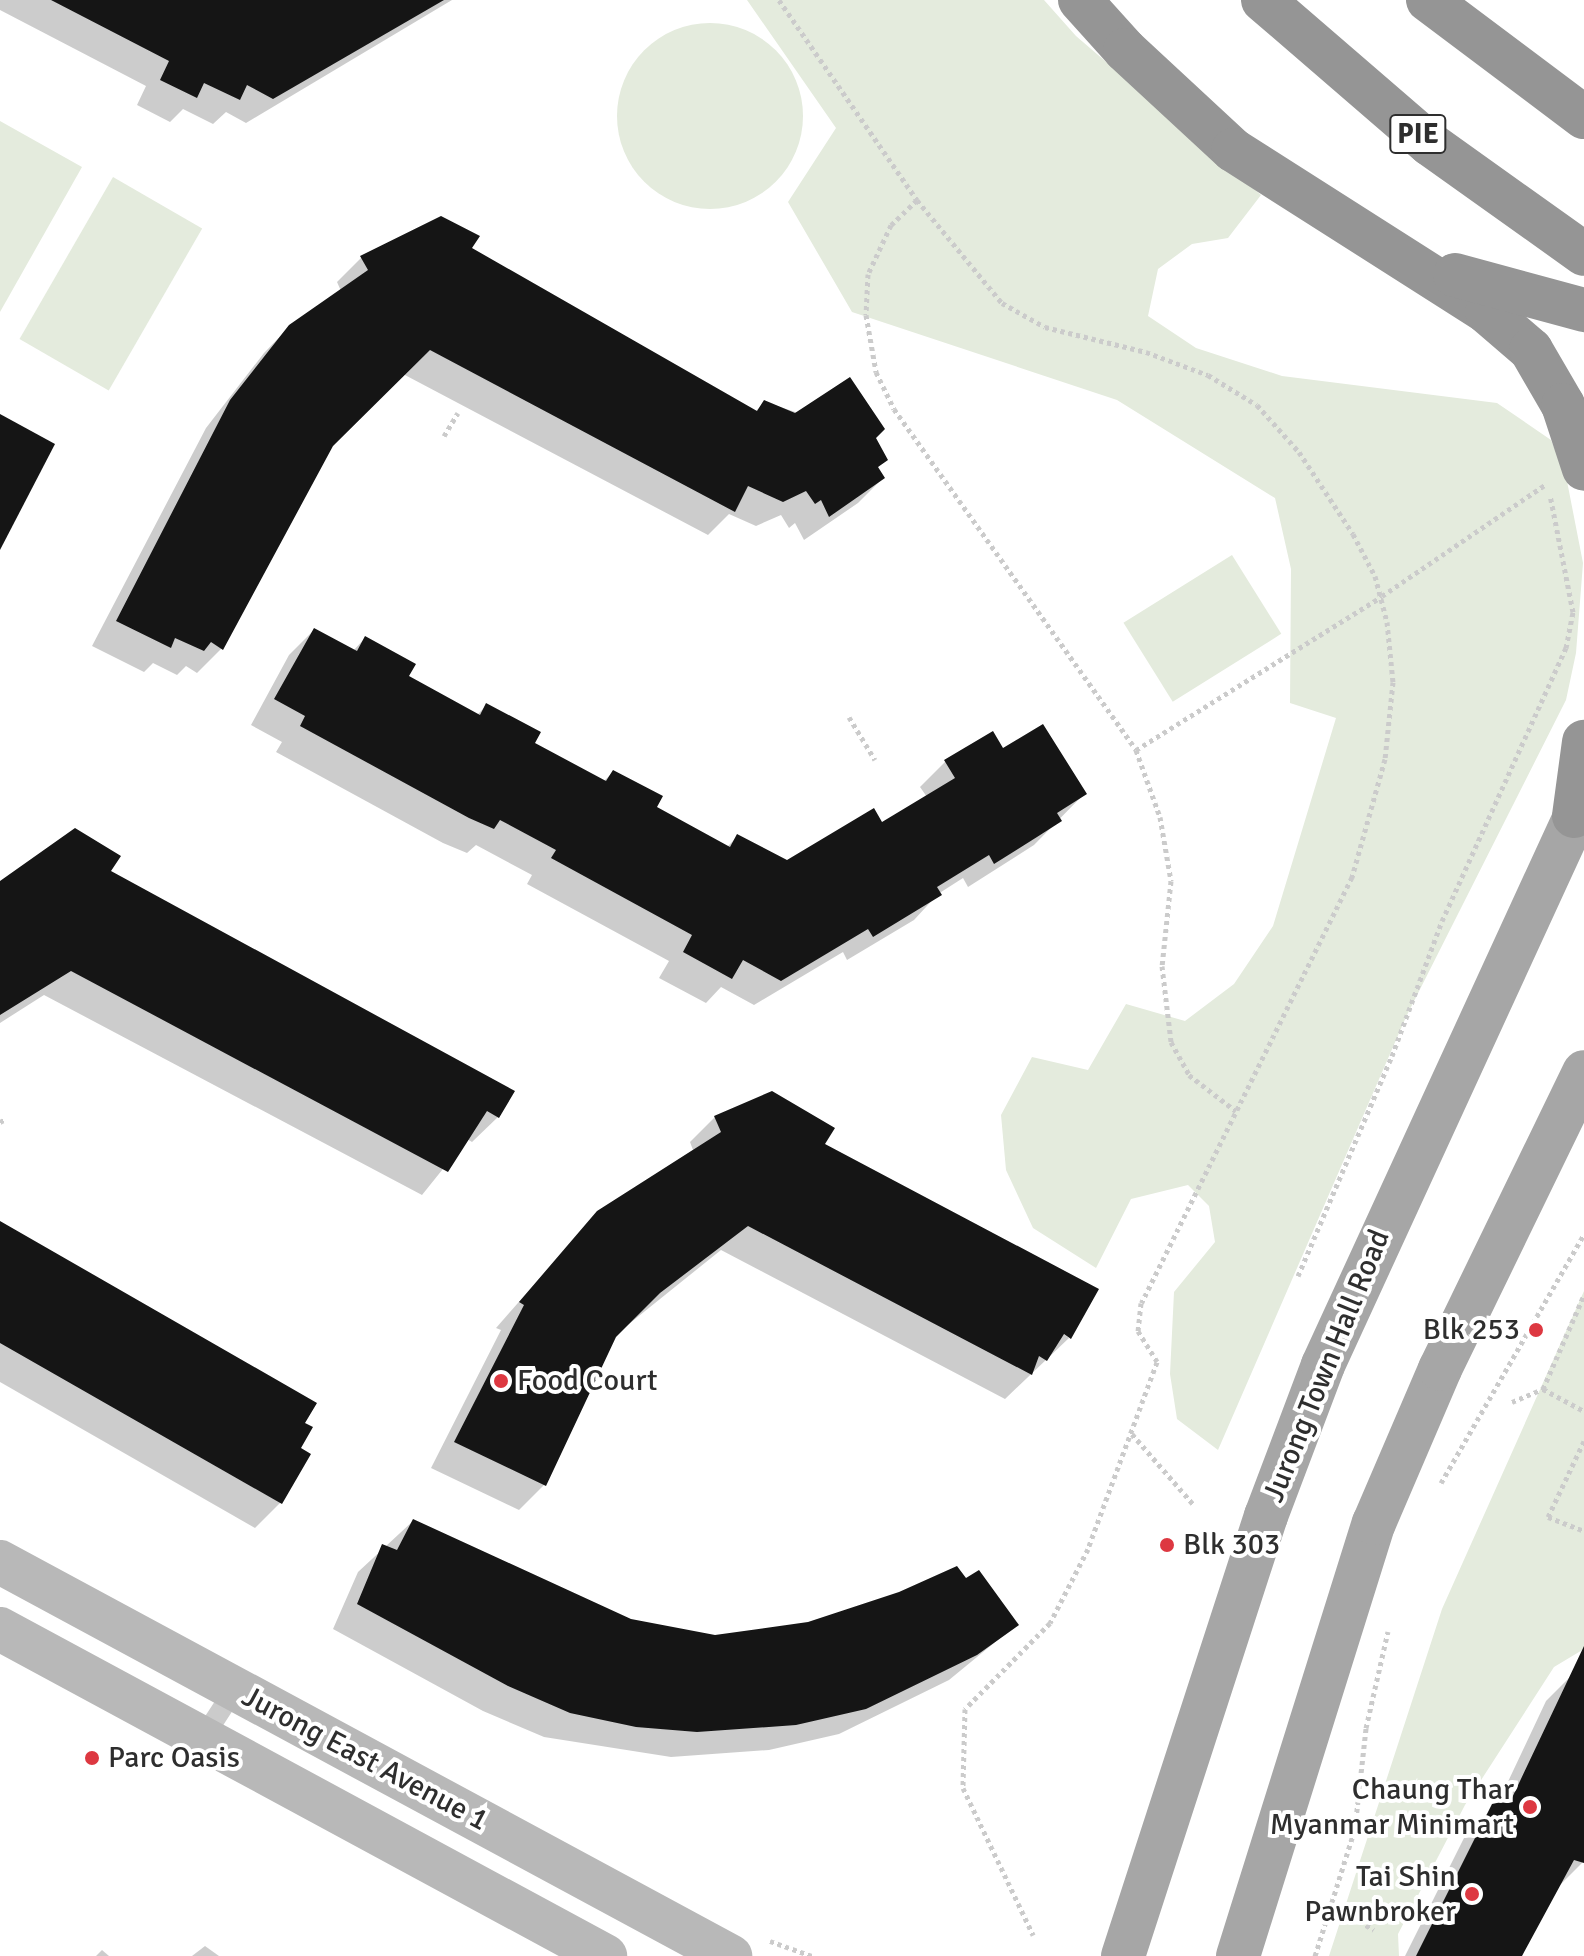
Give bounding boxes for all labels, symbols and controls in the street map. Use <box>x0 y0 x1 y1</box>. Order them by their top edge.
road number: PIE <box>1388 110 1448 158</box>
street label: Jurong Town Hall Road <box>1256 1225 1398 1507</box>
place label: Blk 253 <box>1423 1312 1520 1348</box>
marker: Blk 253 <box>1527 1321 1545 1339</box>
place label: Food Court <box>517 1363 658 1399</box>
marker: Food Court <box>492 1372 510 1390</box>
place label: Blk 303 <box>1183 1527 1280 1563</box>
marker: Blk 303 <box>1158 1536 1176 1554</box>
street label: Jurong East Avenue 1 <box>236 1679 494 1839</box>
place label: Parc Oasis <box>108 1740 240 1776</box>
marker: Parc Oasis <box>83 1749 101 1767</box>
place label: Chaung Thar Myanmar Minimart <box>1270 1772 1514 1842</box>
marker: Chaung Thar Myanmar Minimart <box>1521 1798 1539 1816</box>
place label: Tai Shin Pawnbroker <box>1304 1859 1456 1930</box>
marker: Tai Shin Pawnbroker <box>1463 1885 1481 1903</box>

